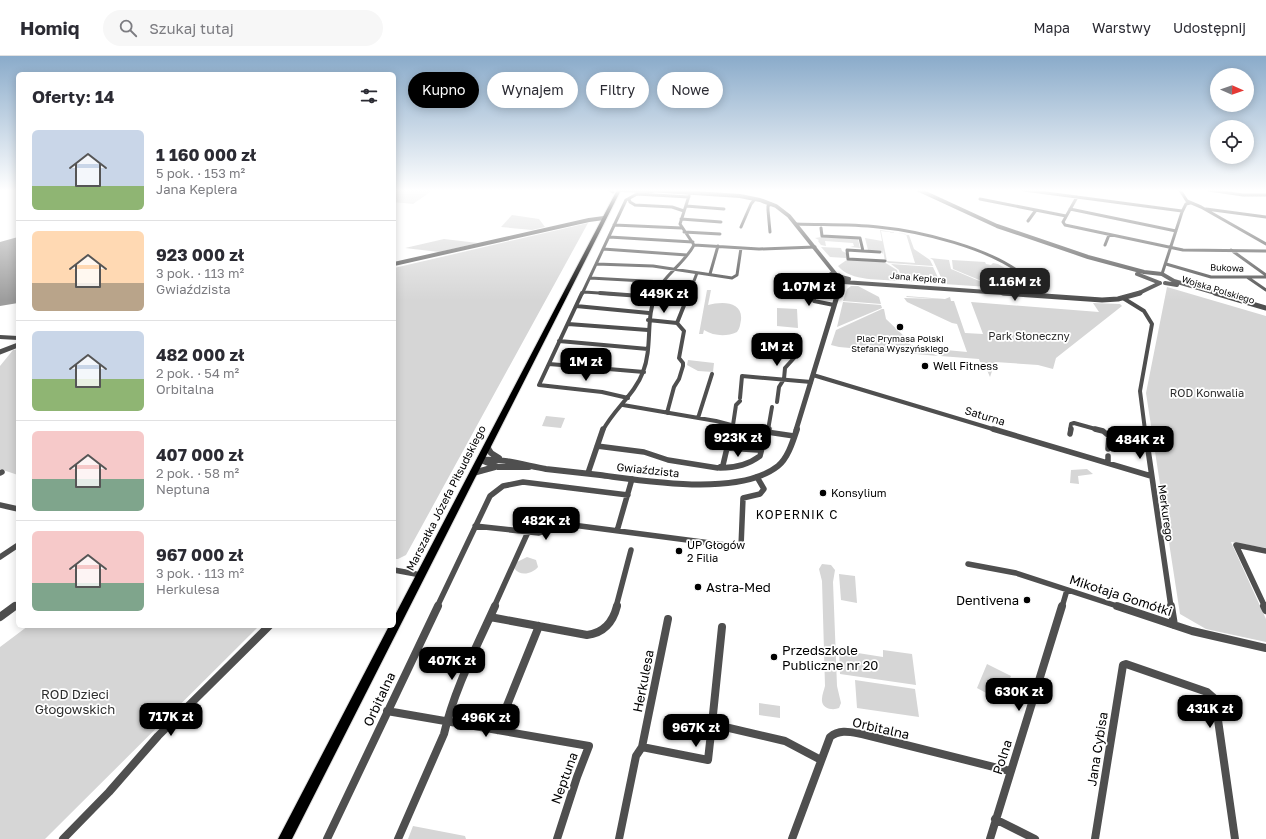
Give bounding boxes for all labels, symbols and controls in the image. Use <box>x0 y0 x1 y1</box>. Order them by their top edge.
search box <box>103 10 383 46</box>
text: Homiq <box>20 16 79 39</box>
icon: search <box>117 17 139 39</box>
text: Szukaj tutaj <box>149 19 234 37</box>
text: Mapa <box>1034 19 1070 36</box>
text: Warstwy <box>1092 19 1151 36</box>
text: Udostępnij <box>1173 19 1246 36</box>
north arrow <box>1210 68 1254 112</box>
map controls <box>1210 68 1254 164</box>
chip: Kupno <box>408 72 479 108</box>
chip: Wynajem <box>487 72 578 108</box>
chip: Filtry <box>586 72 649 108</box>
chip: Nowe <box>657 72 723 108</box>
icon: filters <box>358 85 380 107</box>
text: Oferty: 14 <box>32 86 114 107</box>
button: locate <box>1210 120 1254 164</box>
text: 1 160 000 zł <box>156 144 256 165</box>
icon: home <box>64 146 112 194</box>
text: 5 pok. · 153 m² <box>156 165 245 181</box>
text: Jana Keplera <box>156 181 237 197</box>
text: 923 000 zł <box>156 244 244 265</box>
icon: home <box>64 247 112 295</box>
street label: Bukowa <box>1210 261 1244 274</box>
text: 3 pok. · 113 m² <box>156 265 244 281</box>
pin: 1.16M zł <box>974 268 1056 302</box>
street label: Jana Keplera <box>890 270 947 285</box>
pin: 1.07M zł <box>768 273 850 307</box>
text: 1.16M zł <box>989 273 1041 289</box>
street label: Wojska Polskiego <box>1180 273 1256 306</box>
text: 1.07M zł <box>783 278 835 294</box>
pin: 449K zł <box>627 280 701 314</box>
text: Gwiaździsta <box>156 281 231 297</box>
text: 449K zł <box>640 285 688 301</box>
marker: Plac Prymasa Polski Stefana Wyszyńskiego <box>895 322 905 332</box>
park label: Park Słoneczny <box>988 329 1070 342</box>
pin: 1M zł <box>749 333 805 367</box>
place label: Plac Prymasa Polski Stefana Wyszyńskiego <box>851 333 949 354</box>
text: 1M zł <box>760 338 794 354</box>
text: 482 000 zł <box>156 344 245 365</box>
icon: home <box>64 347 112 395</box>
pin: 1M zł <box>558 348 614 382</box>
text: 1M zł <box>569 353 603 369</box>
place label: Well Fitness <box>933 359 998 372</box>
marker: Well Fitness <box>920 361 930 371</box>
text: 2 pok. · 54 m² <box>156 365 239 381</box>
text: Orbitalna <box>156 381 214 397</box>
park label: ROD Konwalia <box>1170 386 1244 399</box>
street label: Saturna <box>963 403 1007 428</box>
street label: Marszałka Józefa Piłsudskiego <box>403 422 488 573</box>
pin: 923K zł <box>701 424 775 458</box>
pin: 484K zł <box>1103 426 1177 460</box>
text: 923K zł <box>714 429 762 445</box>
text: 484K zł <box>1116 431 1164 447</box>
text: 407 000 zł <box>156 444 244 465</box>
icon: home <box>64 447 112 495</box>
street label: Gwiaździsta <box>616 460 680 479</box>
text: 2 pok. · 58 m² <box>156 465 239 481</box>
text: Neptuna <box>156 481 210 497</box>
street label: Merkurego <box>1156 484 1177 542</box>
place label: Konsylium <box>831 486 887 499</box>
marker: Konsylium <box>818 488 828 498</box>
pin: 482K zł <box>509 507 583 541</box>
district label: KOPERNIK C <box>756 507 838 522</box>
text: 482K zł <box>522 512 570 528</box>
place label: UP Głogów 2 Filia <box>687 538 745 564</box>
text: 967 000 zł <box>156 544 244 565</box>
marker: UP Głogów 2 Filia <box>674 546 684 556</box>
icon: home <box>64 547 112 595</box>
text: 3 pok. · 113 m² <box>156 565 244 581</box>
street label: Mikołaja Gomółki <box>1068 571 1174 619</box>
place label: Astra-Med <box>706 579 771 595</box>
text: Herkulesa <box>156 581 220 597</box>
marker: Astra-Med <box>693 582 703 592</box>
place label: Dentivena <box>956 592 1019 608</box>
marker: Dentivena <box>1022 595 1032 605</box>
place label: Przedszkole Publiczne nr 20 <box>782 642 878 673</box>
pin: 407K zł <box>415 647 489 681</box>
street label: Herkulesa <box>629 648 657 714</box>
text: 407K zł <box>428 652 476 668</box>
marker: Przedszkole Publiczne nr 20 <box>769 652 779 662</box>
street label: Orbitalna <box>359 669 399 729</box>
pin: 630K zł <box>982 678 1056 712</box>
text: 630K zł <box>995 683 1043 699</box>
park label: ROD Dzieci Głogowskich <box>35 686 115 717</box>
pin: 431K zł <box>1173 695 1247 729</box>
text: 431K zł <box>1187 700 1233 716</box>
pin: 717K zł <box>134 703 208 737</box>
pin: 496K zł <box>449 704 523 738</box>
text: 717K zł <box>148 708 194 724</box>
text: 496K zł <box>462 709 510 725</box>
street label: Jana Cybisa <box>1083 711 1111 787</box>
pin: 967K zł <box>659 714 733 748</box>
street label: Orbitalna <box>851 714 911 742</box>
text: 967K zł <box>672 719 720 735</box>
street label: Polna <box>989 738 1015 776</box>
street label: Neptuna <box>547 750 581 806</box>

